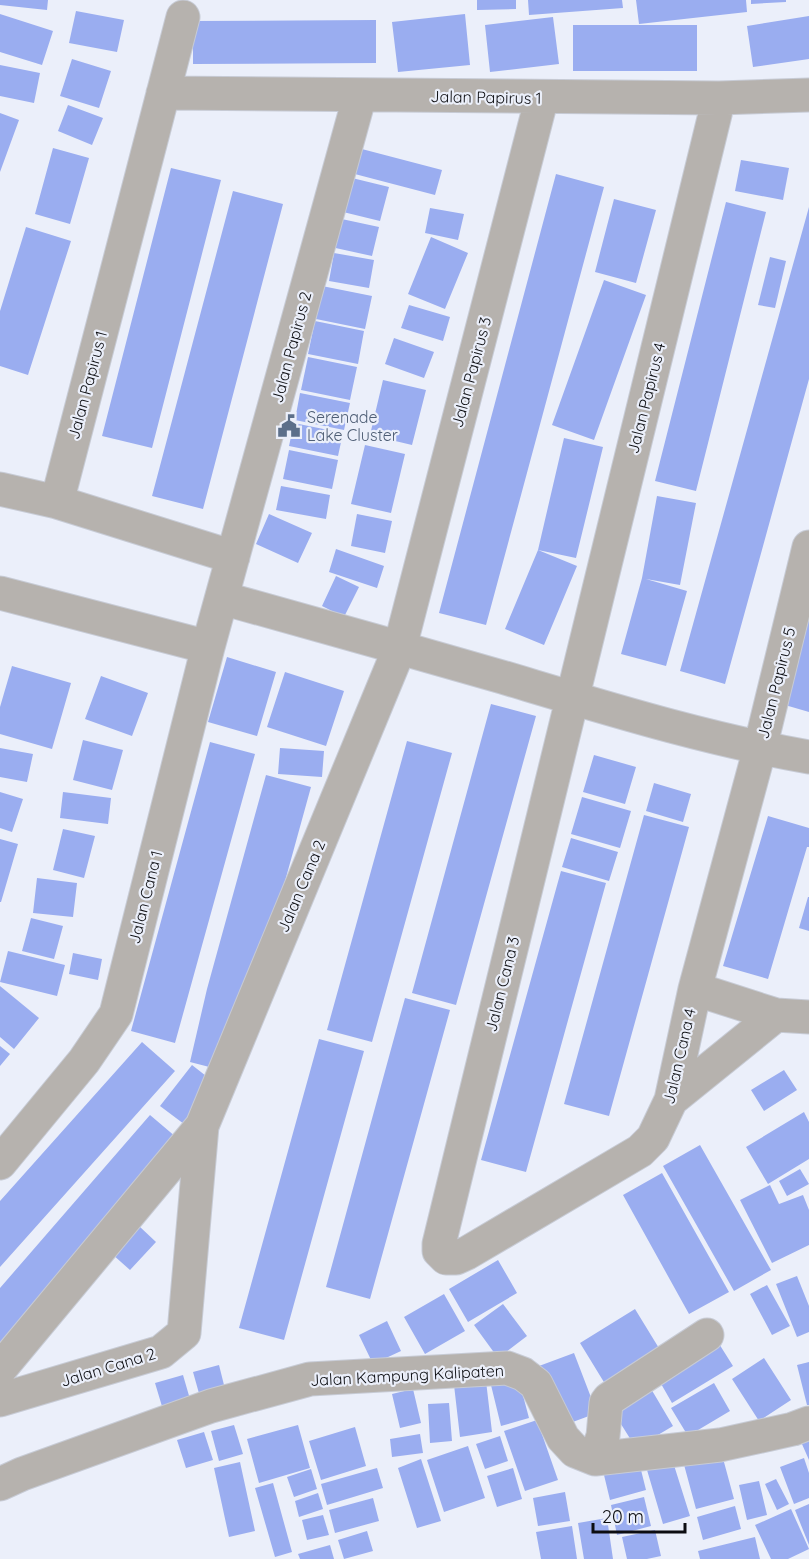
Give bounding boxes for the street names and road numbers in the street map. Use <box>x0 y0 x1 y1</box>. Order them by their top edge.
street label: Jalan Papirus 1 <box>430 86 542 108</box>
street label: Jalan Papirus 2 <box>267 289 315 405</box>
street label: Jalan Papirus 3 <box>447 315 495 429</box>
street label: Jalan Papirus 1 <box>63 329 111 441</box>
street label: Jalan Papirus 4 <box>623 340 669 456</box>
street label: Jalan Papirus 5 <box>753 625 799 741</box>
street label: Jalan Cana 2 <box>273 837 329 935</box>
street label: Jalan Cana 1 <box>124 848 166 946</box>
street label: Jalan Cana 3 <box>480 934 524 1034</box>
street label: Jalan Cana 4 <box>658 1006 700 1106</box>
street label: Jalan Cana 2 <box>58 1343 158 1391</box>
street label: Jalan Kampung Kalipaten <box>310 1360 504 1390</box>

